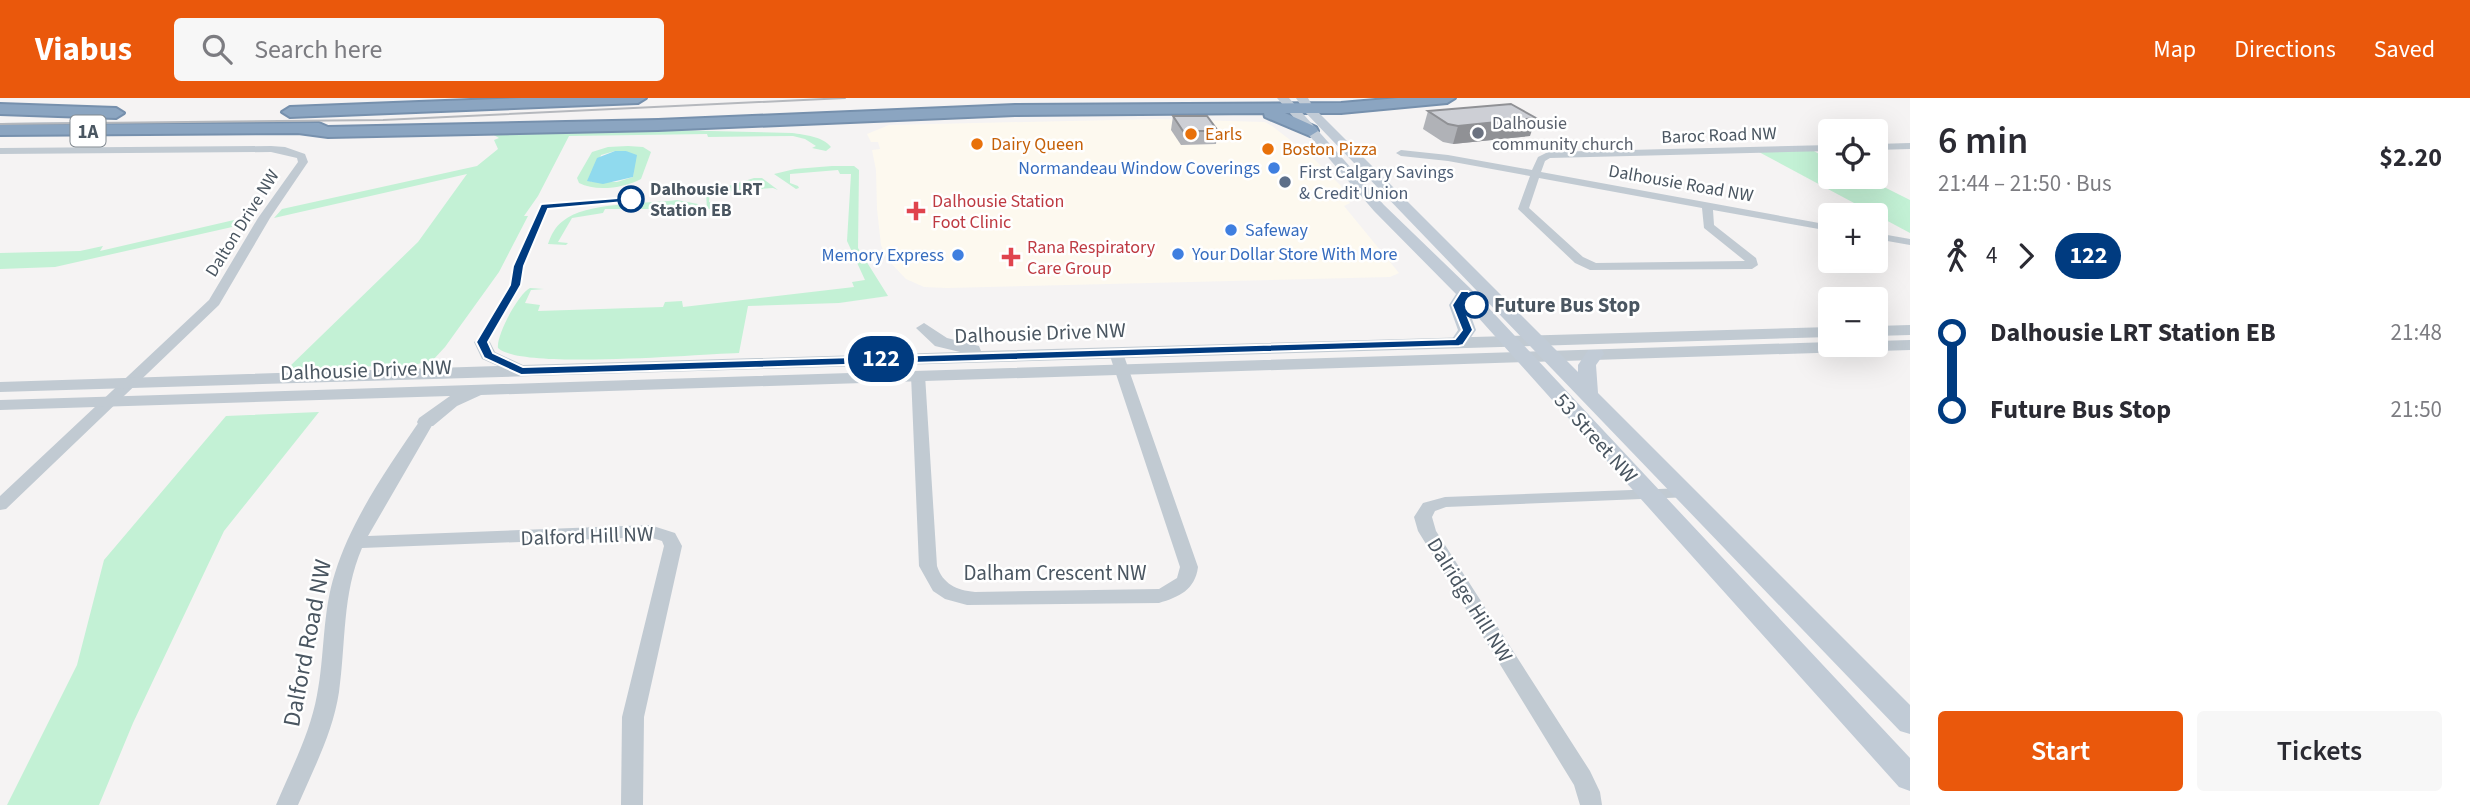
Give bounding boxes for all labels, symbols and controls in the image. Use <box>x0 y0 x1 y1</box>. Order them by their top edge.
search box <box>174 18 664 81</box>
text: Viabus <box>35 26 132 73</box>
icon: search <box>198 30 236 68</box>
text: Search here <box>254 31 382 68</box>
text: Map <box>2153 32 2196 67</box>
text: Directions <box>2234 32 2336 67</box>
text: Saved <box>2374 32 2435 67</box>
place label: Dalhousie community church <box>1492 111 1633 157</box>
text: 6 min <box>1938 114 2028 168</box>
road number: 1A <box>70 116 106 146</box>
map controls <box>1818 119 1888 357</box>
button: locate <box>1818 119 1888 189</box>
street label: Baroc Road NW <box>1661 121 1777 150</box>
place label: Earls <box>1205 122 1242 147</box>
marker: Dalhousie community church <box>1470 125 1486 141</box>
marker: Earls <box>1183 126 1199 142</box>
place label: Dairy Queen <box>991 132 1084 157</box>
marker: Dairy Queen <box>969 136 985 152</box>
place label: Boston Pizza <box>1282 137 1377 162</box>
text: $2.20 <box>2379 139 2442 176</box>
marker: Boston Pizza <box>1260 141 1276 157</box>
place label: Normandeau Window Coverings <box>1018 156 1260 181</box>
street label: Dalhousie Road NW <box>1607 158 1755 209</box>
marker: Normandeau Window Coverings <box>1266 160 1282 176</box>
place label: First Calgary Savings & Credit Union <box>1299 160 1454 206</box>
street label: Dalton Drive NW <box>199 165 285 282</box>
text: 21:44 – 21:50 · Bus <box>1938 167 2112 200</box>
marker: First Calgary Savings & Credit Union <box>1277 174 1293 190</box>
place label: Dalhousie LRT Station EB <box>650 177 762 223</box>
marker: Dalhousie LRT Station EB <box>618 186 644 212</box>
place label: Dalhousie Station Foot Clinic <box>932 189 1064 235</box>
marker: Dalhousie Station Foot Clinic <box>906 201 926 221</box>
button: + <box>1818 203 1888 273</box>
place label: Safeway <box>1245 218 1309 243</box>
marker: Safeway <box>1223 222 1239 238</box>
place label: Rana Respiratory Care Group <box>1027 235 1156 281</box>
icon: walk <box>1938 237 1976 275</box>
icon: forward <box>2007 237 2045 275</box>
text: 122 <box>2069 238 2107 273</box>
text: 4 <box>1986 239 1997 272</box>
place label: Your Dollar Store With More <box>1191 242 1397 267</box>
place label: Memory Express <box>822 243 944 268</box>
marker: Your Dollar Store With More <box>1170 246 1186 262</box>
marker: Memory Express <box>950 247 966 263</box>
marker: Rana Respiratory Care Group <box>1001 247 1021 267</box>
button: − <box>1818 287 1888 357</box>
place label: Future Bus Stop <box>1494 290 1640 320</box>
marker: Future Bus Stop <box>1462 292 1488 318</box>
text: Dalhousie LRT Station EB <box>1990 314 2276 351</box>
street label: Dalhousie Drive NW <box>954 315 1127 351</box>
text: 21:48 <box>2391 316 2442 349</box>
line badge: 122 <box>841 336 921 382</box>
text: 122 <box>862 341 900 376</box>
street label: Dalhousie Drive NW <box>280 352 453 388</box>
street label: 53 Street NW <box>1547 386 1645 490</box>
text: Future Bus Stop <box>1990 391 2171 428</box>
text: 21:50 <box>2391 393 2442 426</box>
street label: Dalford Hill NW <box>520 519 654 553</box>
street label: Dalridge Hill NW <box>1420 532 1521 668</box>
street label: Dalford Road NW <box>274 556 341 730</box>
street label: Dalham Crescent NW <box>963 558 1147 588</box>
button: Start <box>1938 711 2183 791</box>
button: Tickets <box>2197 711 2442 791</box>

